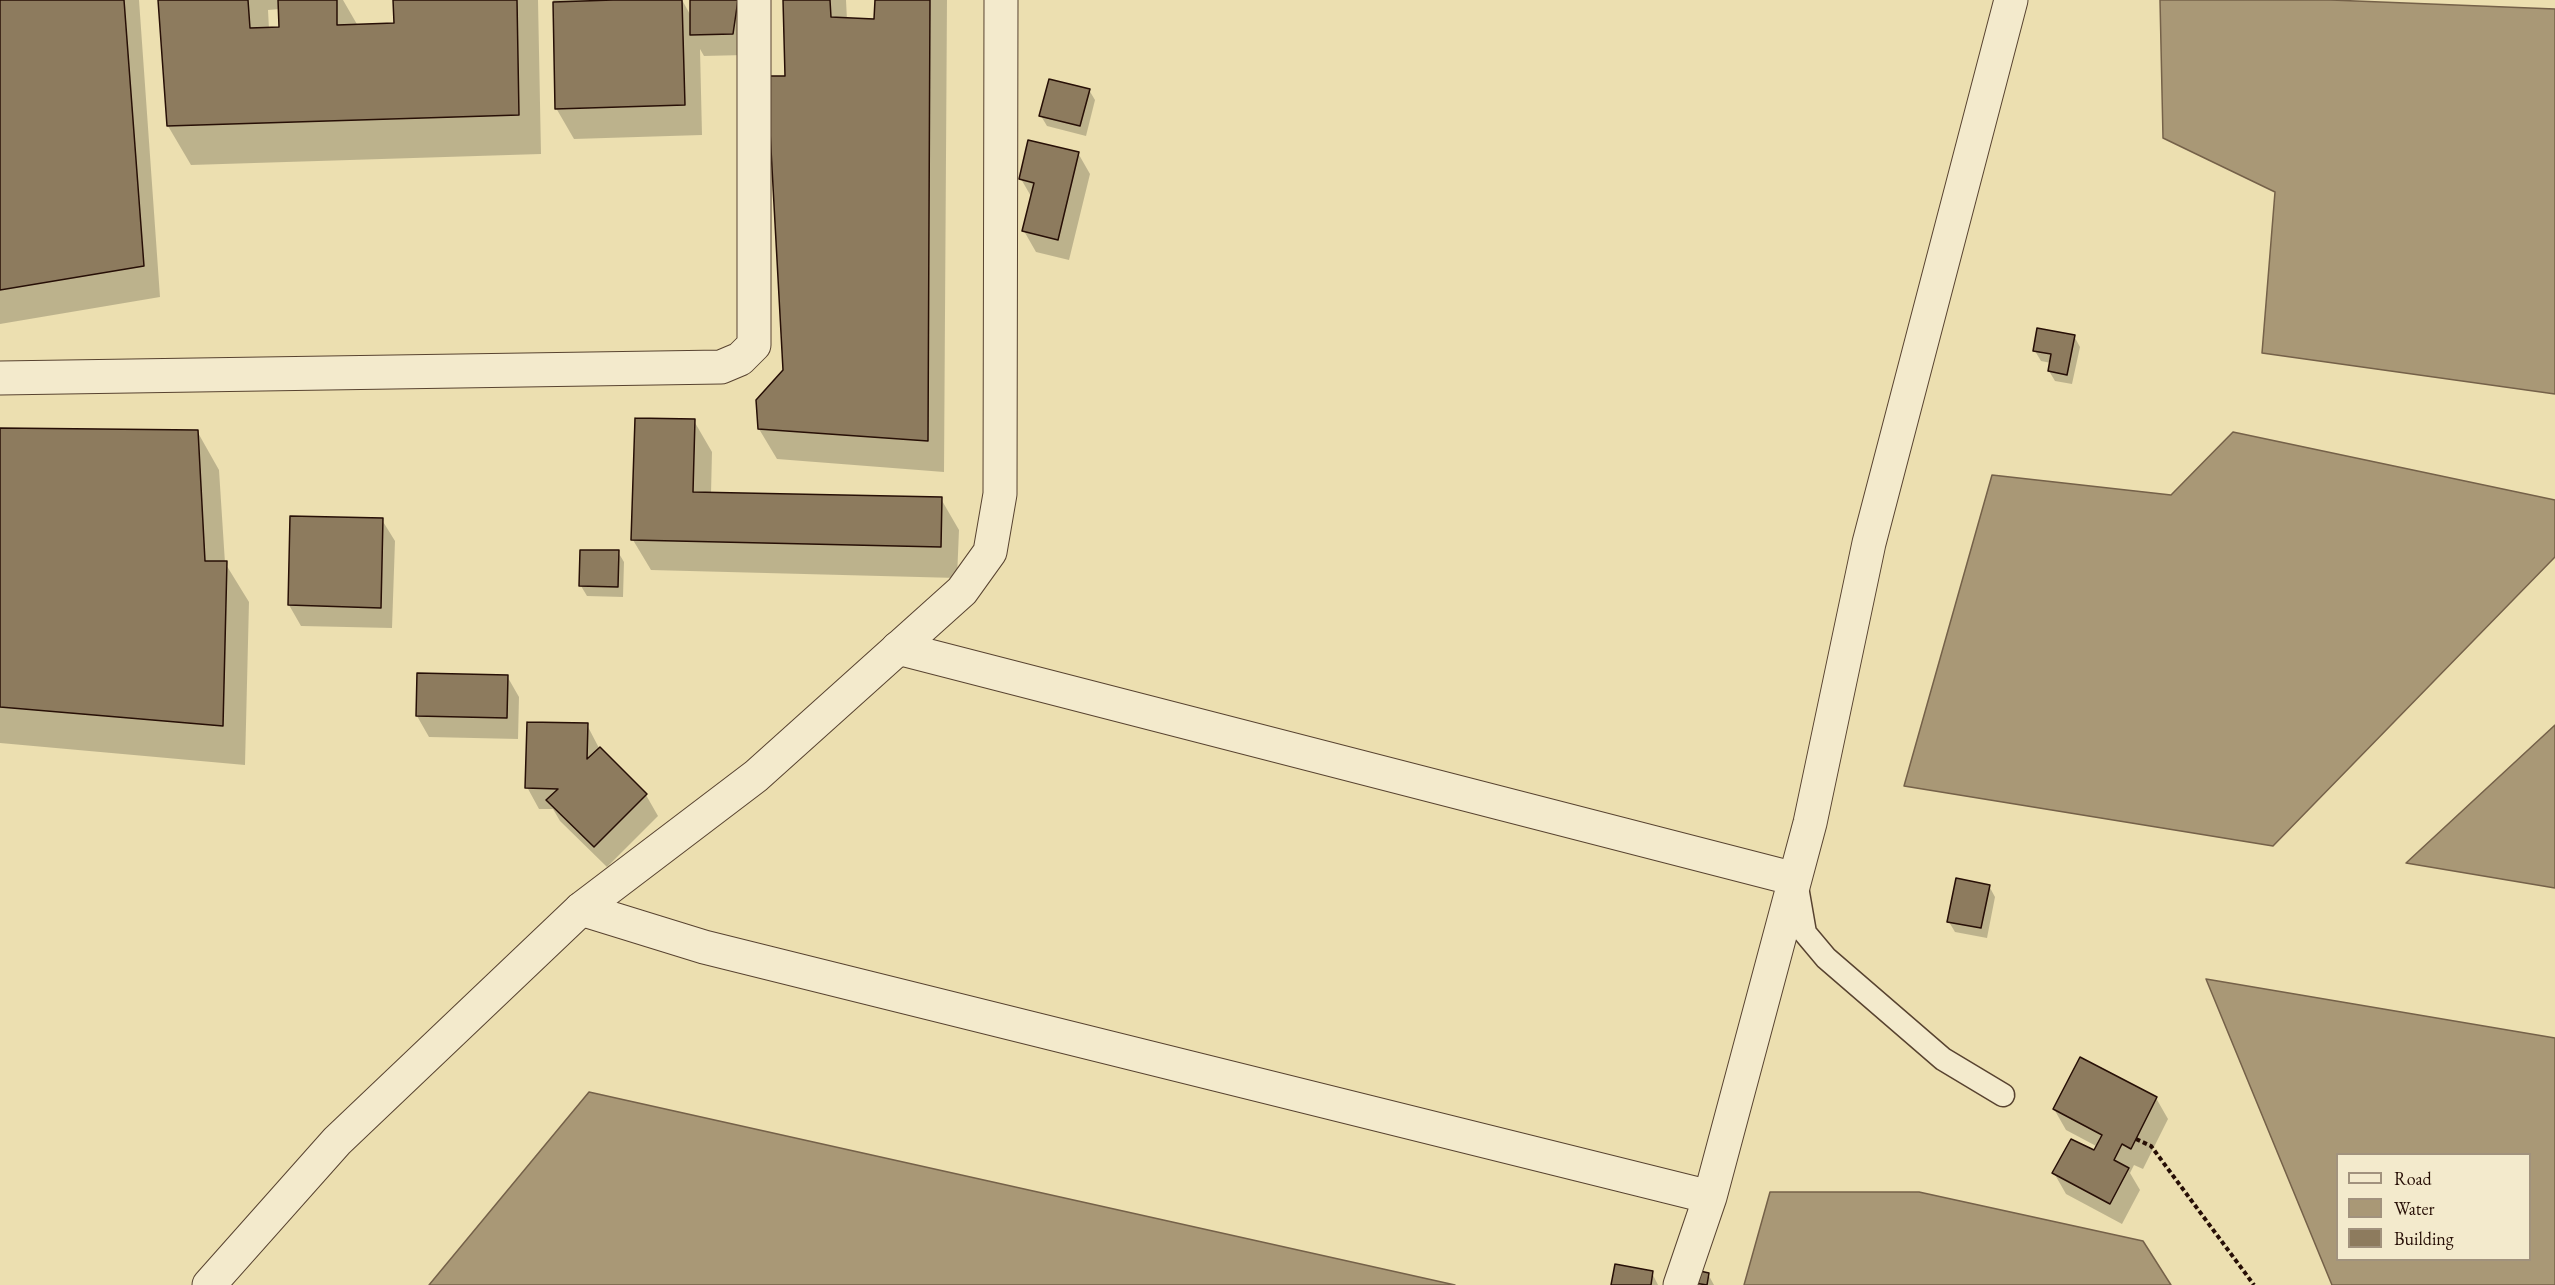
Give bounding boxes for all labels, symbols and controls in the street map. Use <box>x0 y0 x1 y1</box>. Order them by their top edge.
legend <box>2336 1153 2531 1261</box>
text: Road <box>2394 1167 2432 1190</box>
text: Water <box>2394 1197 2435 1220</box>
text: Building <box>2394 1227 2454 1250</box>

